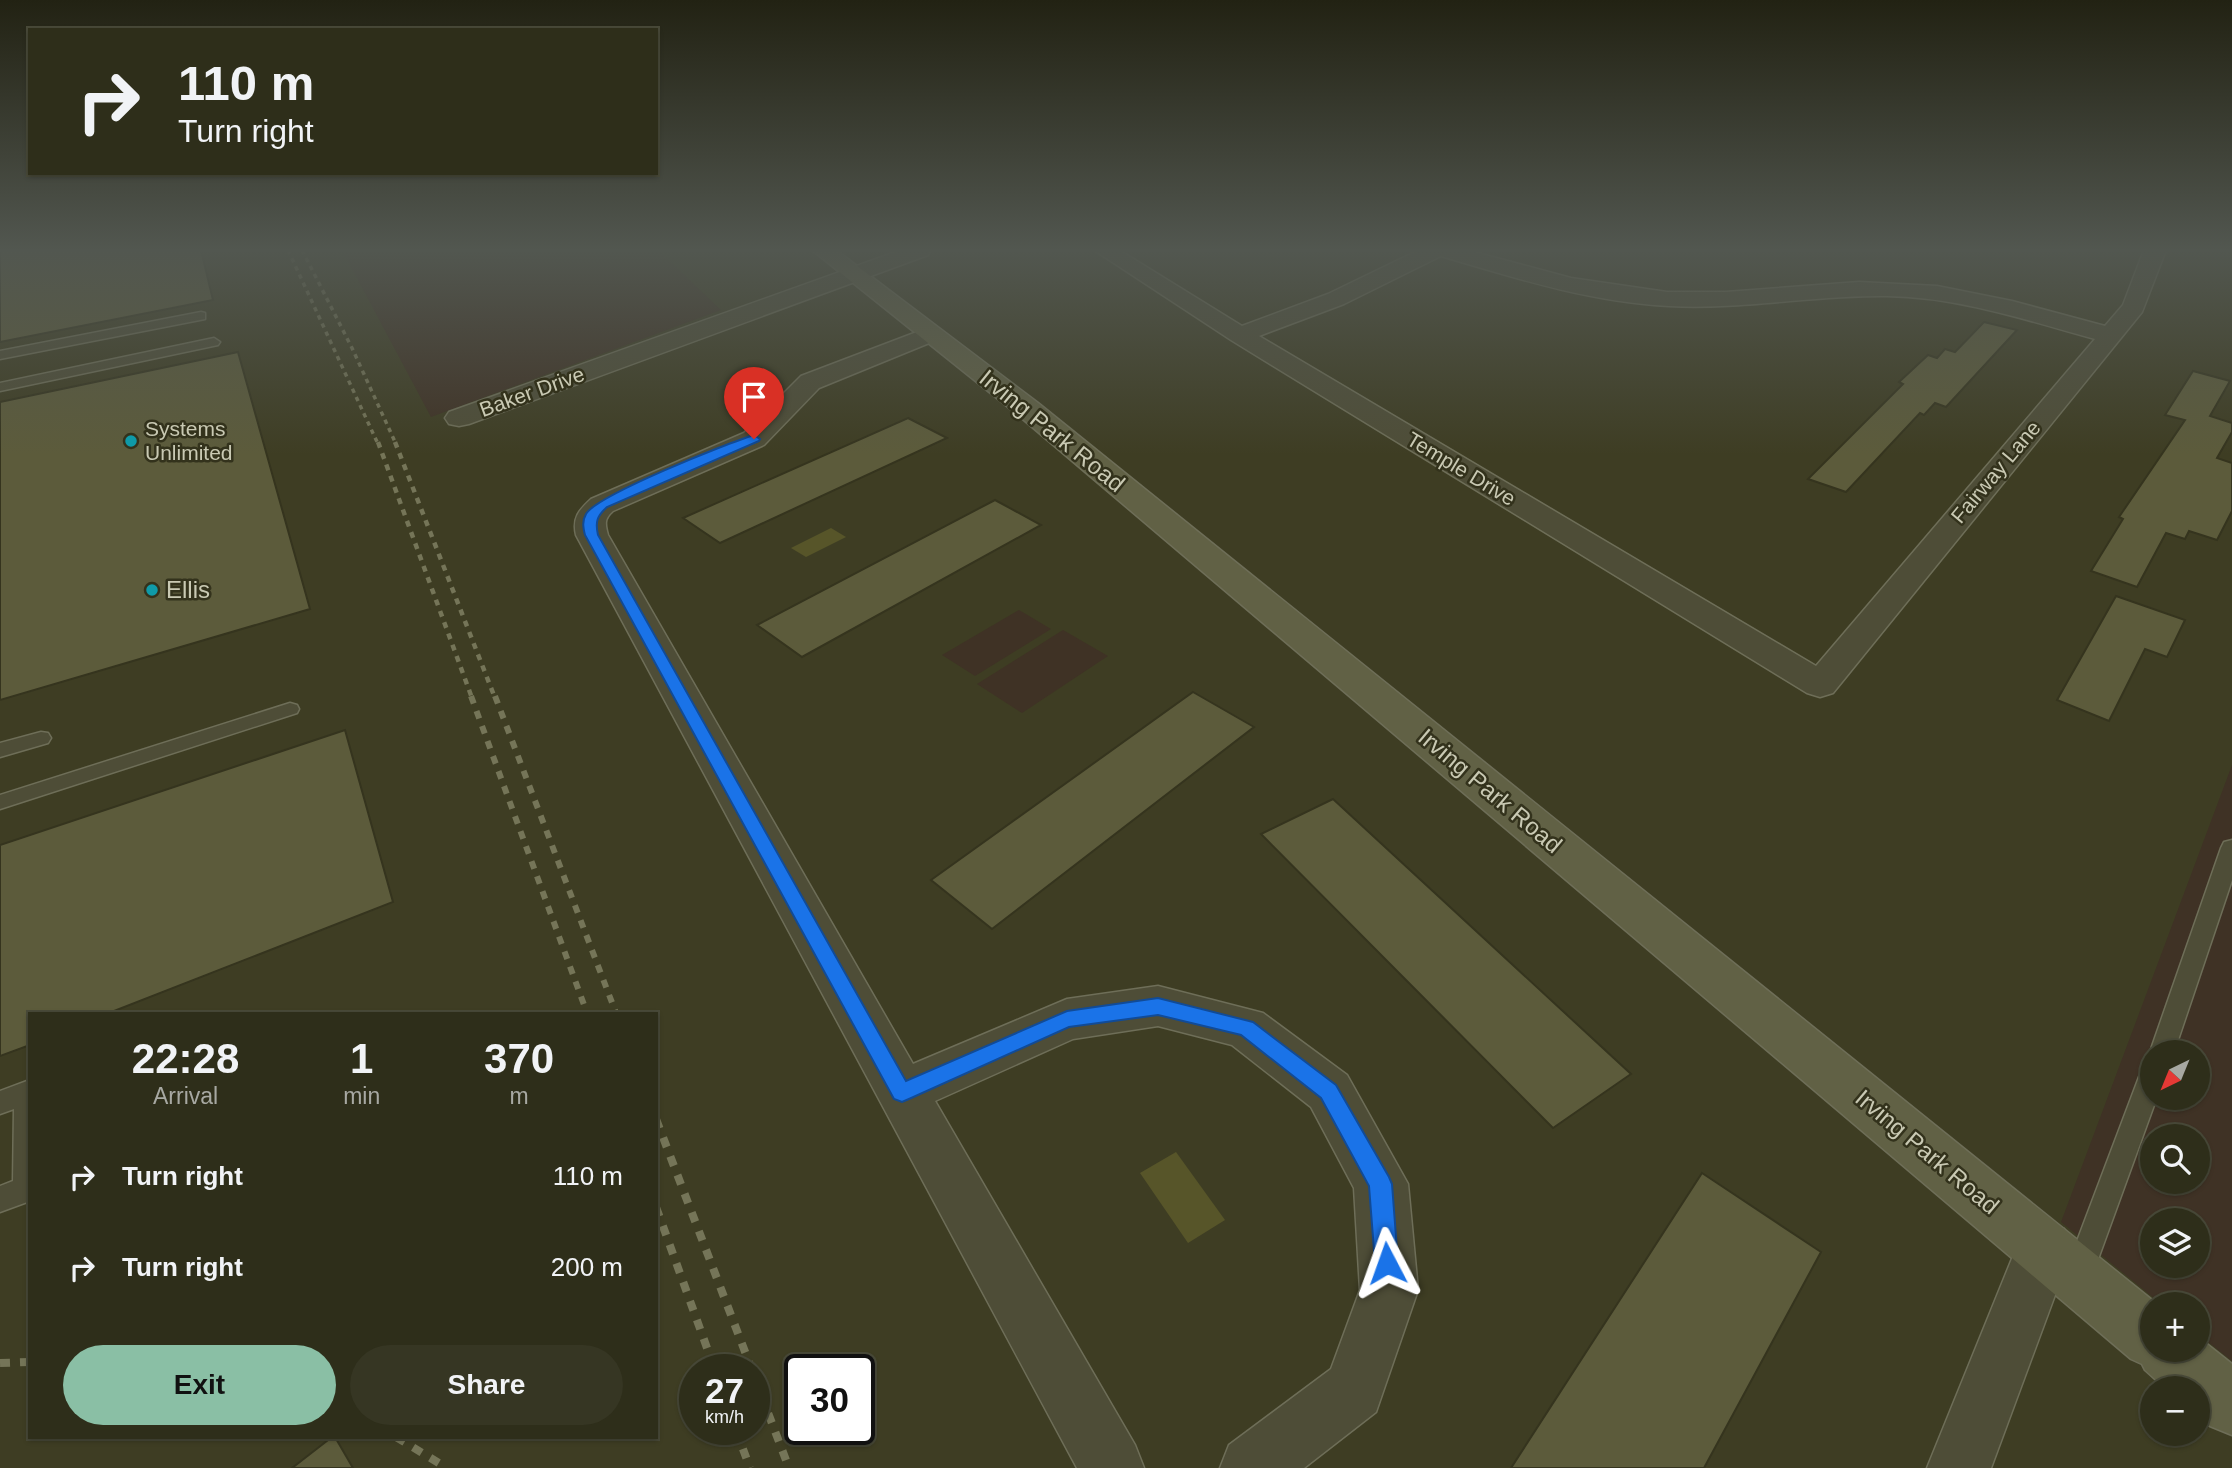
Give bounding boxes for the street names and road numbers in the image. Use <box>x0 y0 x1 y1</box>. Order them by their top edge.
street label: Baker Drive <box>476 362 587 421</box>
street label: Irving Park Road <box>974 364 1130 497</box>
street label: Fairway Lane <box>1946 416 2045 527</box>
street label: Temple Drive <box>1403 427 1520 510</box>
street label: Irving Park Road <box>1413 723 1567 858</box>
street label: Irving Park Road <box>1850 1084 2004 1219</box>

